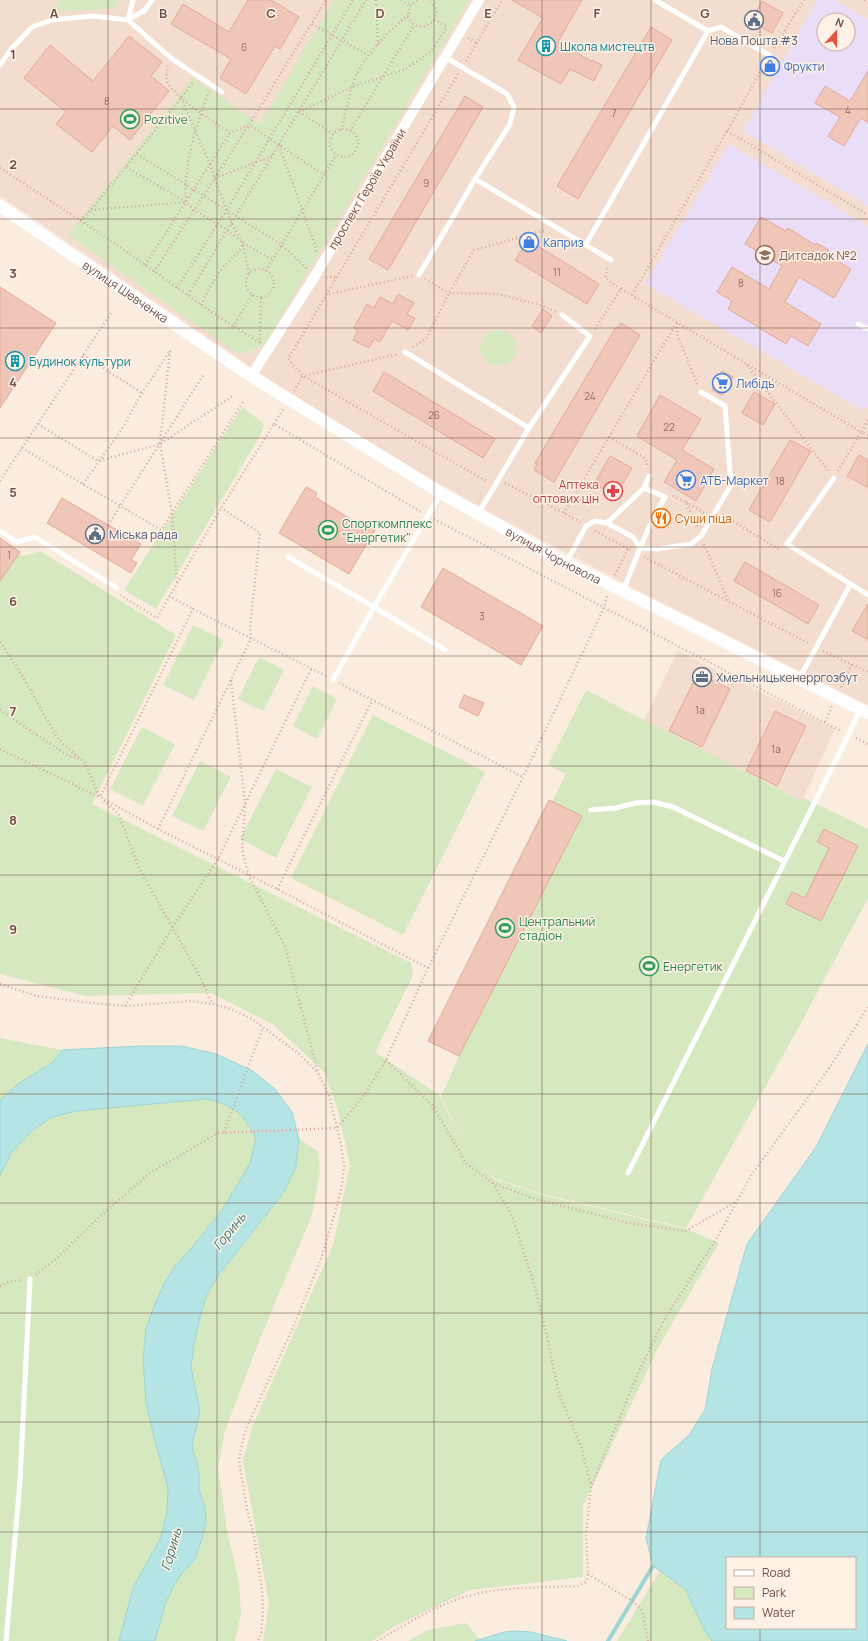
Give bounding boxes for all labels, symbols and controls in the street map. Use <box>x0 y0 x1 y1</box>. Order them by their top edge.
text: A <box>50 4 59 22</box>
text: B <box>159 4 167 22</box>
text: C <box>266 4 276 22</box>
text: D <box>375 4 385 22</box>
text: E <box>484 4 492 22</box>
text: F <box>594 4 601 22</box>
text: G <box>700 4 710 22</box>
public building icon: Нова Пошта #3 <box>743 9 765 31</box>
north arrow <box>816 12 856 52</box>
text: N <box>833 14 846 31</box>
place label: Нова Пошта #3 <box>710 32 798 49</box>
building icon: Школа мистецтв <box>535 35 557 57</box>
place label: Школа мистецтв <box>560 38 655 55</box>
house number: 6 <box>241 40 247 54</box>
text: 1 <box>10 45 16 63</box>
shop icon: Фрукти <box>759 55 781 77</box>
place label: Фрукти <box>784 58 825 75</box>
house number: 8 <box>104 94 110 108</box>
house number: 4 <box>845 103 851 117</box>
house number: 7 <box>611 106 617 120</box>
sports icon: Pozitive <box>119 108 141 130</box>
place label: Pozitive <box>144 111 188 128</box>
street label: проспект Героїв України <box>324 125 410 253</box>
text: 2 <box>9 155 17 173</box>
house number: 9 <box>423 176 429 190</box>
shop icon: Каприз <box>518 231 540 253</box>
place label: Каприз <box>543 234 584 251</box>
school or university icon: Дитсадок №2 <box>754 244 776 266</box>
place label: Дитсадок №2 <box>779 247 857 264</box>
street label: вулиця Шевченка <box>80 256 172 326</box>
text: 3 <box>9 264 17 282</box>
house number: 11 <box>553 265 561 279</box>
house number: 8 <box>738 276 744 290</box>
building icon: Будинок культури <box>4 350 26 372</box>
place label: Будинок культури <box>29 353 131 370</box>
supermarket icon: Либідь <box>711 372 733 394</box>
text: 4 <box>9 373 17 391</box>
place label: Либідь <box>736 375 775 392</box>
house number: 24 <box>584 389 596 403</box>
house number: 26 <box>428 408 440 422</box>
house number: 22 <box>663 420 675 434</box>
supermarket icon: АТБ-Маркет <box>675 469 697 491</box>
place label: АТБ-Маркет <box>700 472 769 489</box>
house number: 18 <box>775 474 785 488</box>
place label: Аптека оптових цін <box>533 476 599 507</box>
pharmacy icon: Аптека оптових цін <box>602 480 624 502</box>
text: 5 <box>9 483 17 501</box>
restaurant icon: Суши піца <box>650 507 672 529</box>
place label: Суши піца <box>675 510 732 527</box>
place label: Спорткомплекс "Енергетик" <box>342 515 433 546</box>
sports icon: Спорткомплекс "Енергетик" <box>317 519 339 541</box>
public building icon: Міська рада <box>84 523 106 545</box>
street label: вулиця Чорновола <box>503 523 604 588</box>
place label: Міська рада <box>109 526 178 543</box>
house number: 1 <box>7 548 11 562</box>
house number: 16 <box>772 586 782 600</box>
text: 6 <box>9 592 17 610</box>
house number: 3 <box>479 609 485 623</box>
office icon: Хмельницькенерргозбут <box>691 666 713 688</box>
place label: Хмельницькенерргозбут <box>716 669 858 686</box>
text: 7 <box>10 702 17 720</box>
house number: 1а <box>695 703 705 717</box>
house number: 1а <box>771 742 781 756</box>
text: 8 <box>9 811 17 829</box>
place label: Центральний стадіон <box>519 913 595 944</box>
sports icon: Центральний стадіон <box>494 917 516 939</box>
text: 9 <box>9 920 17 938</box>
sports icon: Енергетик <box>638 955 660 977</box>
place label: Енергетик <box>663 958 723 975</box>
water label: Горинь <box>208 1208 250 1253</box>
water label: Горинь <box>156 1525 186 1572</box>
legend <box>726 1557 856 1629</box>
text: Road <box>762 1564 790 1581</box>
text: Park <box>762 1584 787 1601</box>
text: Water <box>762 1604 796 1621</box>

